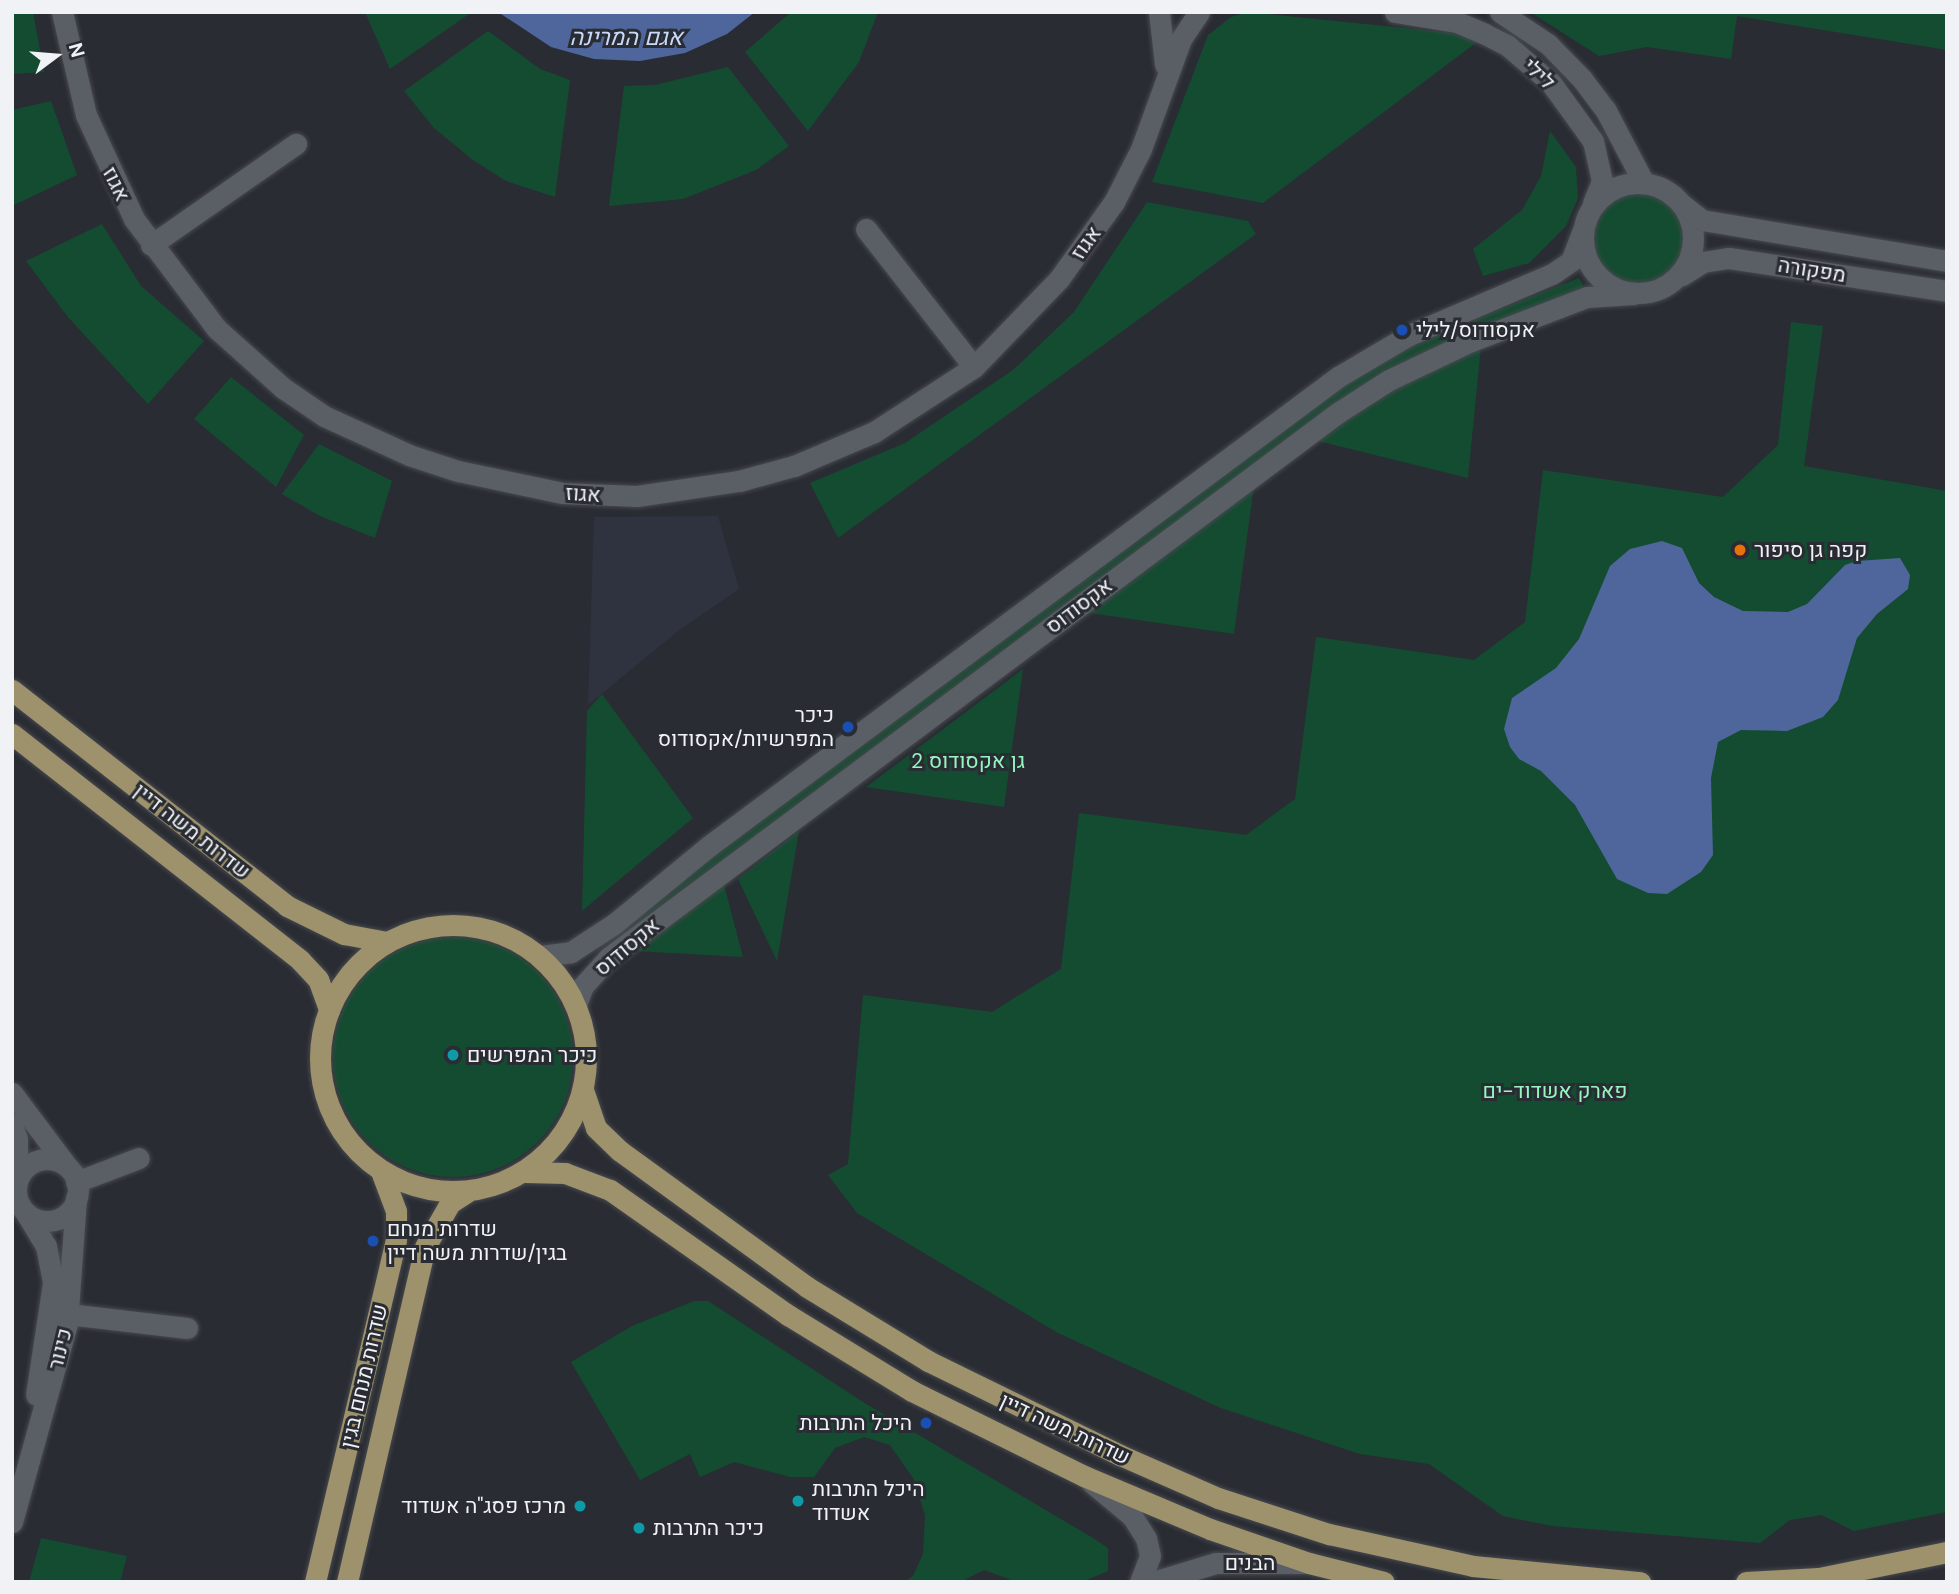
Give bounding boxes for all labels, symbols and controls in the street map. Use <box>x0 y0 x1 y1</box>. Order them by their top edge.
north arrow <box>21 21 91 91</box>
water label: אגם המרינה <box>570 23 682 51</box>
text: N <box>63 40 91 60</box>
street label: לילי <box>1518 53 1560 95</box>
street label: אגוז <box>97 163 135 205</box>
street label: אגוז <box>1065 221 1107 265</box>
street label: מפקורה <box>1776 252 1848 288</box>
place label: אקסודוס/לילי <box>1416 317 1535 343</box>
marker: אקסודוס/לילי <box>1394 322 1410 338</box>
street label: אגוז <box>565 480 601 508</box>
place label: קפה גן סיפור <box>1754 537 1867 563</box>
marker: קפה גן סיפור <box>1732 542 1748 558</box>
street label: אקסודוס <box>1041 573 1117 639</box>
place label: כיכר המפרשיות/אקסודוס <box>658 702 834 752</box>
marker: כיכר המפרשיות/אקסודוס <box>840 719 856 735</box>
park label: גן אקסודוס 2 <box>911 748 1025 774</box>
street label: שדרות משה דיין <box>129 778 255 884</box>
street label: אקסודוס <box>590 913 664 981</box>
place label: כיכר המפרשים <box>467 1042 597 1068</box>
marker: כיכר המפרשים <box>445 1047 461 1063</box>
park label: פארק אשדוד-ים <box>1483 1078 1627 1104</box>
place label: שדרות מנחם בגין/שדרות משה דיין <box>387 1216 567 1266</box>
marker: שדרות מנחם בגין/שדרות משה דיין <box>365 1233 381 1249</box>
street label: שדרות מנחם בגין <box>335 1302 393 1450</box>
street label: כינור <box>43 1326 77 1372</box>
street label: שדרות משה דיין <box>996 1388 1134 1470</box>
place label: היכל התרבות <box>800 1410 912 1436</box>
marker: היכל התרבות <box>918 1415 934 1431</box>
place label: היכל התרבות אשדוד <box>812 1476 924 1526</box>
place label: מרכז פסג"ה אשדוד <box>401 1493 566 1519</box>
marker: היכל התרבות אשדוד <box>790 1493 806 1509</box>
marker: מרכז פסג"ה אשדוד <box>572 1498 588 1514</box>
place label: כיכר התרבות <box>653 1515 764 1541</box>
marker: כיכר התרבות <box>631 1520 647 1536</box>
street label: הבנים <box>1225 1550 1275 1576</box>

